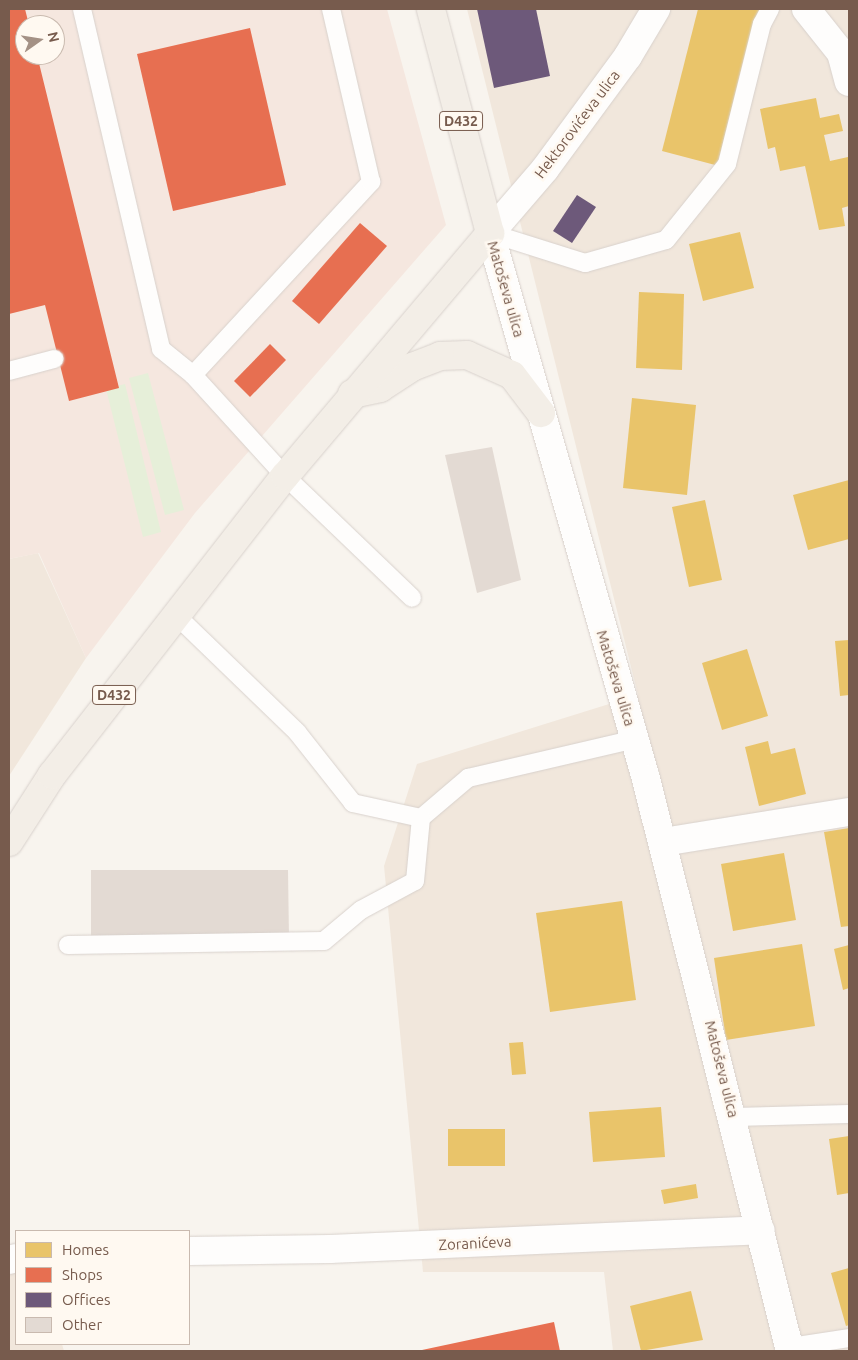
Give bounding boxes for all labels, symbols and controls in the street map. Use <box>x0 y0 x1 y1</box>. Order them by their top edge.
north arrow <box>15 15 65 65</box>
text: N <box>45 30 63 44</box>
street label: Hektorovićeva ulica <box>530 66 624 182</box>
road number: D432 <box>438 110 484 132</box>
street label: Matoševa ulica <box>484 239 528 339</box>
street label: Matoševa ulica <box>593 628 639 728</box>
road number: D432 <box>92 684 136 706</box>
street label: Matoševa ulica <box>701 1019 743 1119</box>
legend <box>15 1230 190 1345</box>
street label: Zoranićeva <box>438 1232 512 1254</box>
text: Homes <box>62 1241 109 1258</box>
text: Shops <box>62 1266 103 1283</box>
text: Offices <box>62 1291 110 1308</box>
text: Other <box>62 1316 102 1333</box>

